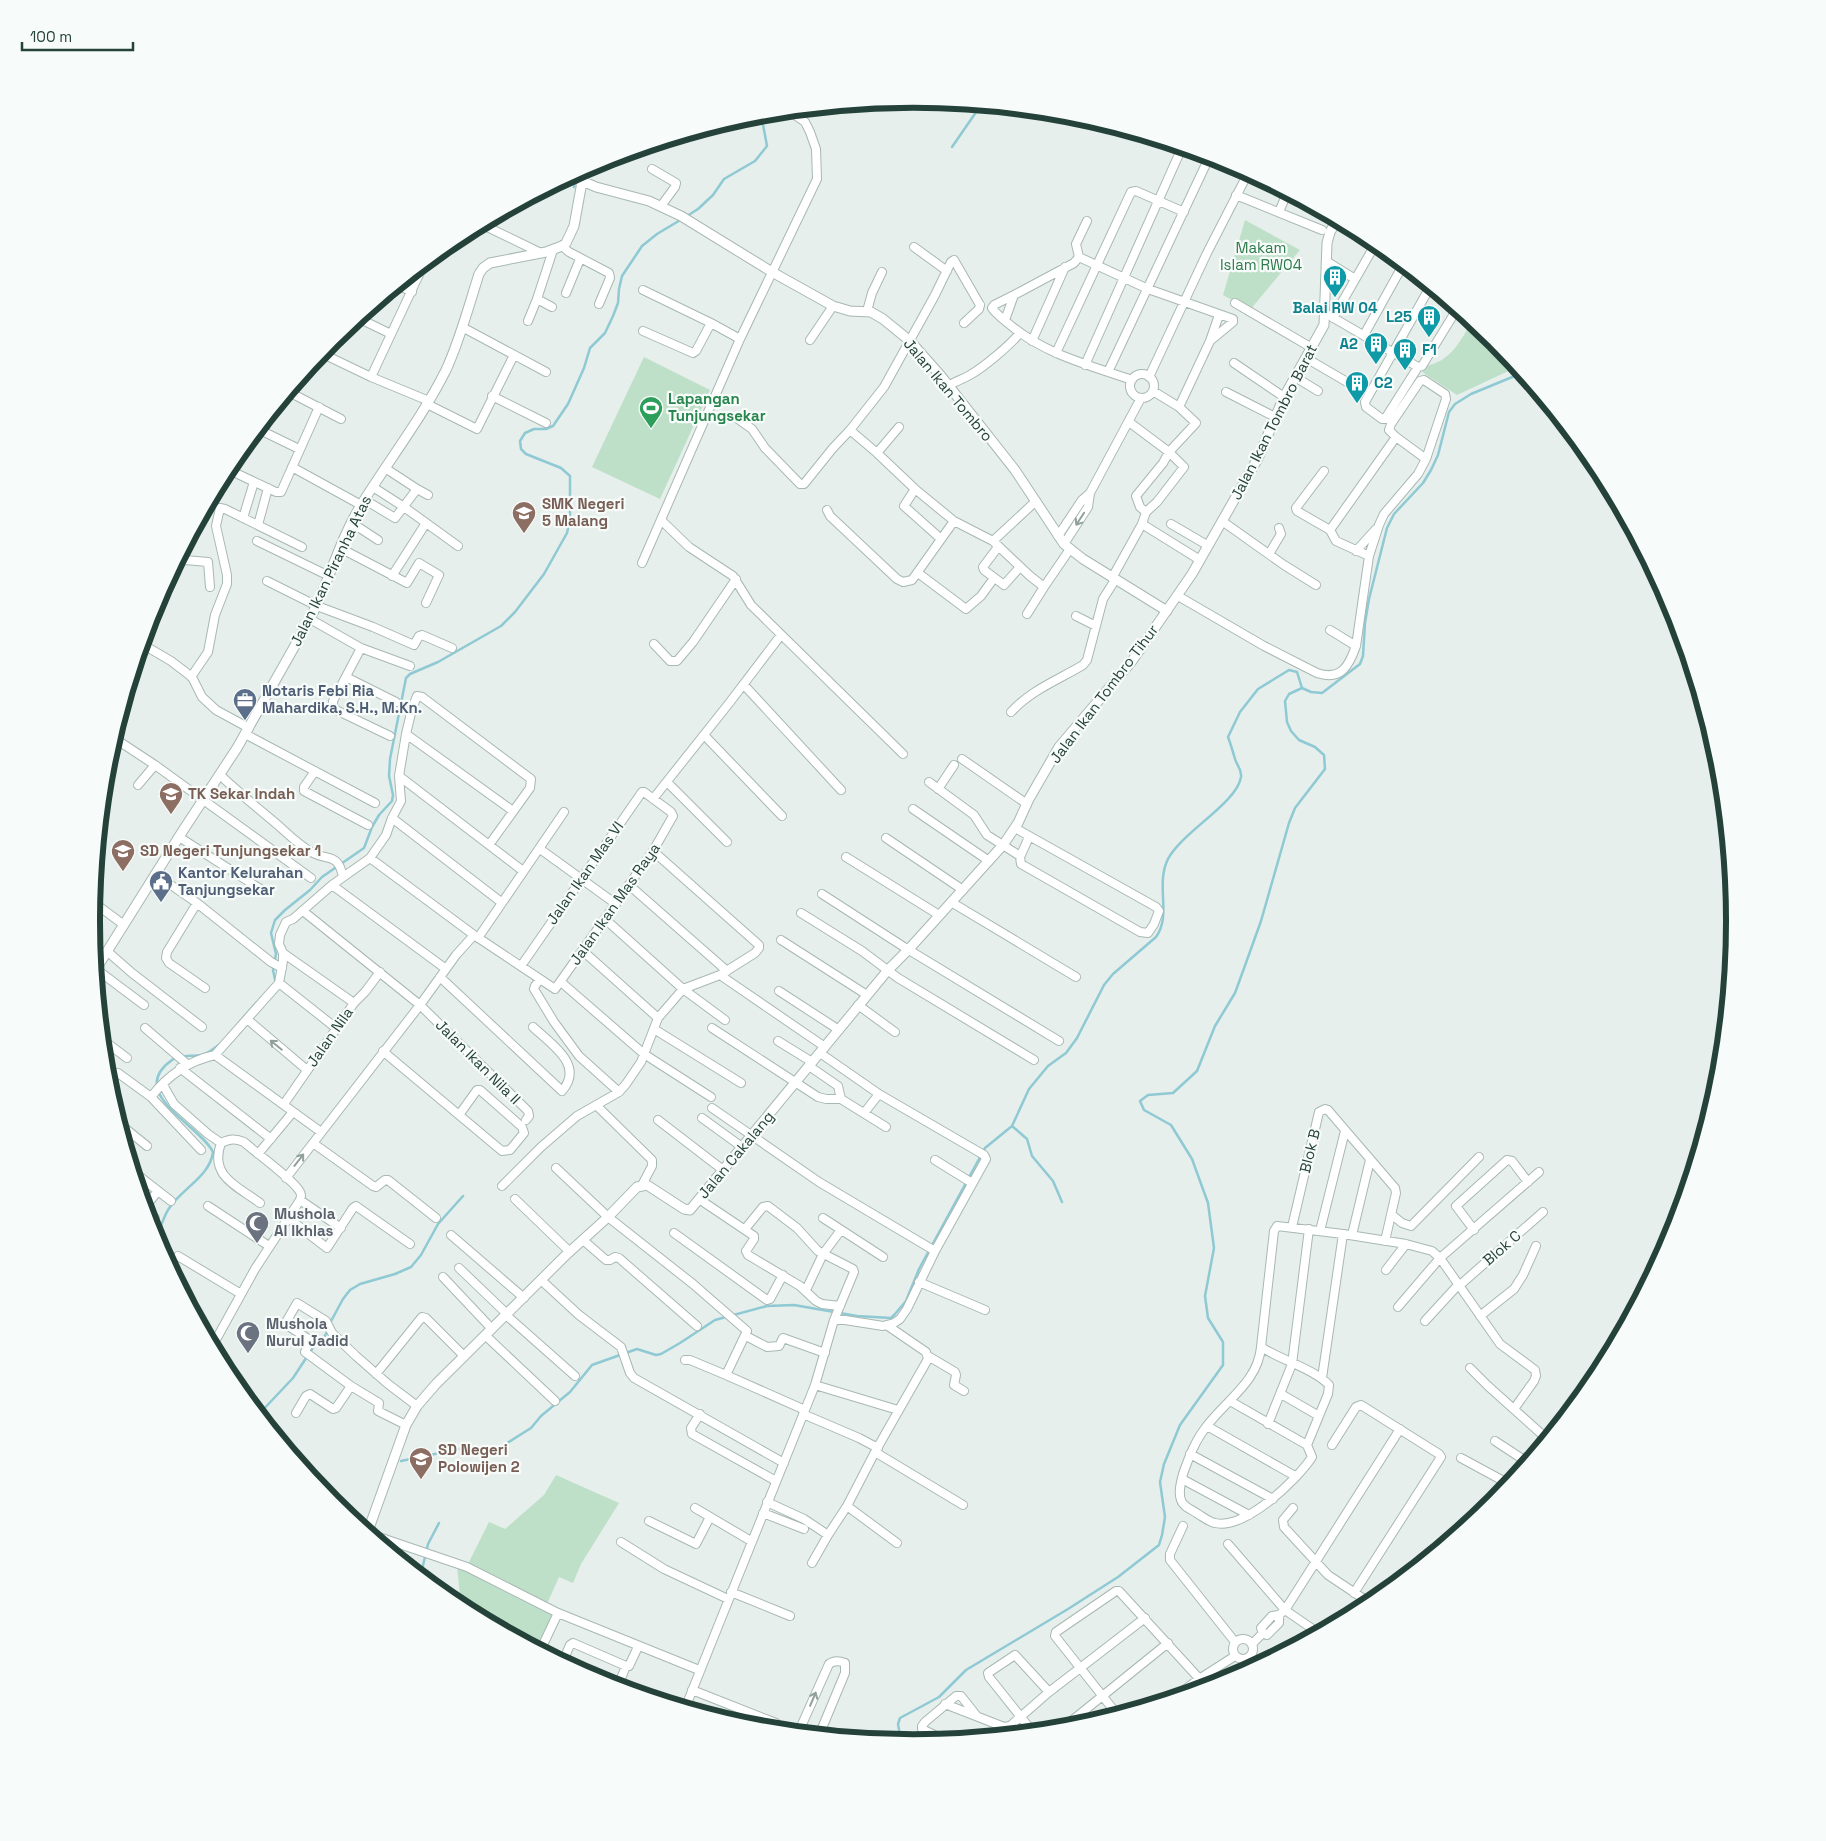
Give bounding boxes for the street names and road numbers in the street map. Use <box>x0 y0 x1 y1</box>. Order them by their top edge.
street label: Jalan Ikan Tombro <box>900 334 997 445</box>
street label: Jalan Ikan Tombro Barat <box>1226 341 1321 503</box>
street label: Jalan Ikan Piranha Atas <box>286 492 375 649</box>
street label: Jalan Ikan Tombro Tihur <box>1045 620 1162 767</box>
street label: Jalan Ikan Mas VI <box>542 817 627 928</box>
street label: Jalan Ikan Mas Raya <box>565 839 664 968</box>
street label: Jalan Nila <box>302 1003 357 1070</box>
street label: Jalan Ikan Nila II <box>432 1015 525 1108</box>
street label: Jalan Cakalang <box>693 1107 778 1202</box>
street label: Blok B <box>1295 1127 1324 1175</box>
street label: Blok C <box>1479 1226 1525 1269</box>

